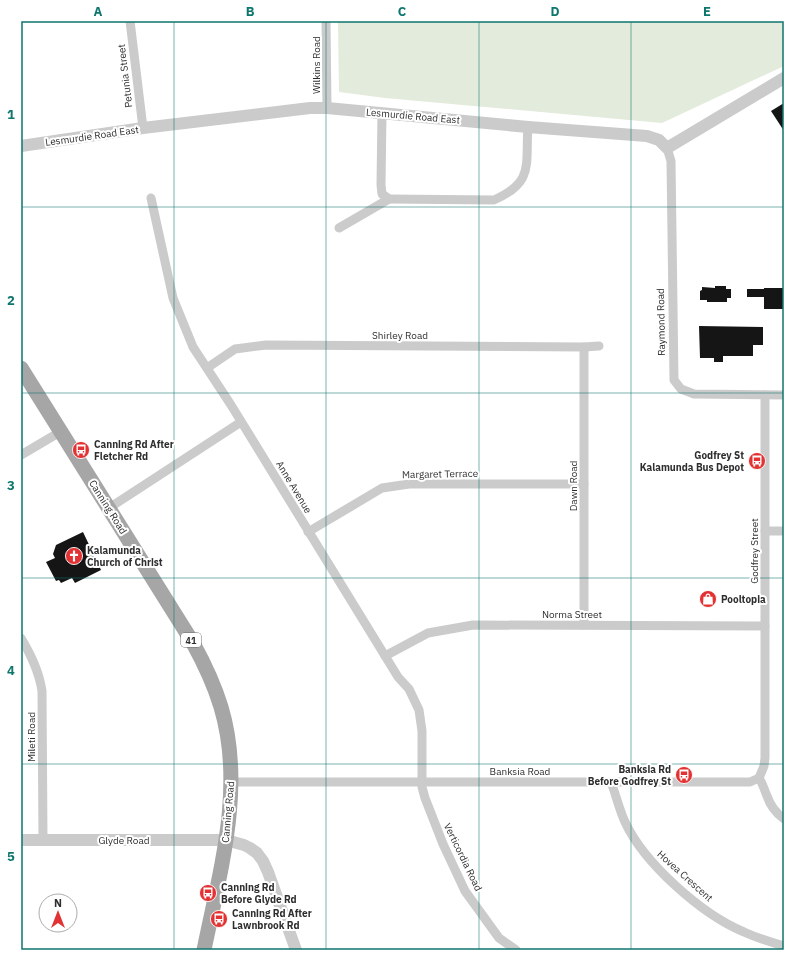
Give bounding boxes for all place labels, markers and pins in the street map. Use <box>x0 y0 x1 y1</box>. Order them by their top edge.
place label: Canning Rd After Fletcher Rd <box>94 438 174 463</box>
bus stop icon: Canning Rd After Fletcher Rd <box>71 440 91 460</box>
place label: Godfrey St Kalamunda Bus Depot <box>640 449 744 474</box>
bus stop icon: Godfrey St Kalamunda Bus Depot <box>747 451 767 471</box>
place label: Kalamunda Church of Christ <box>87 544 163 569</box>
church icon: Kalamunda Church of Christ <box>64 546 84 566</box>
shop icon: Pooltopia <box>698 589 718 609</box>
place label: Pooltopia <box>721 593 766 606</box>
place label: Banksia Rd Before Godfrey St <box>588 763 671 788</box>
bus stop icon: Banksia Rd Before Godfrey St <box>674 765 694 785</box>
place label: Canning Rd Before Glyde Rd <box>221 881 297 906</box>
bus stop icon: Canning Rd Before Glyde Rd <box>198 883 218 903</box>
place label: Canning Rd After Lawnbrook Rd <box>232 907 312 932</box>
bus stop icon: Canning Rd After Lawnbrook Rd <box>209 909 229 929</box>

